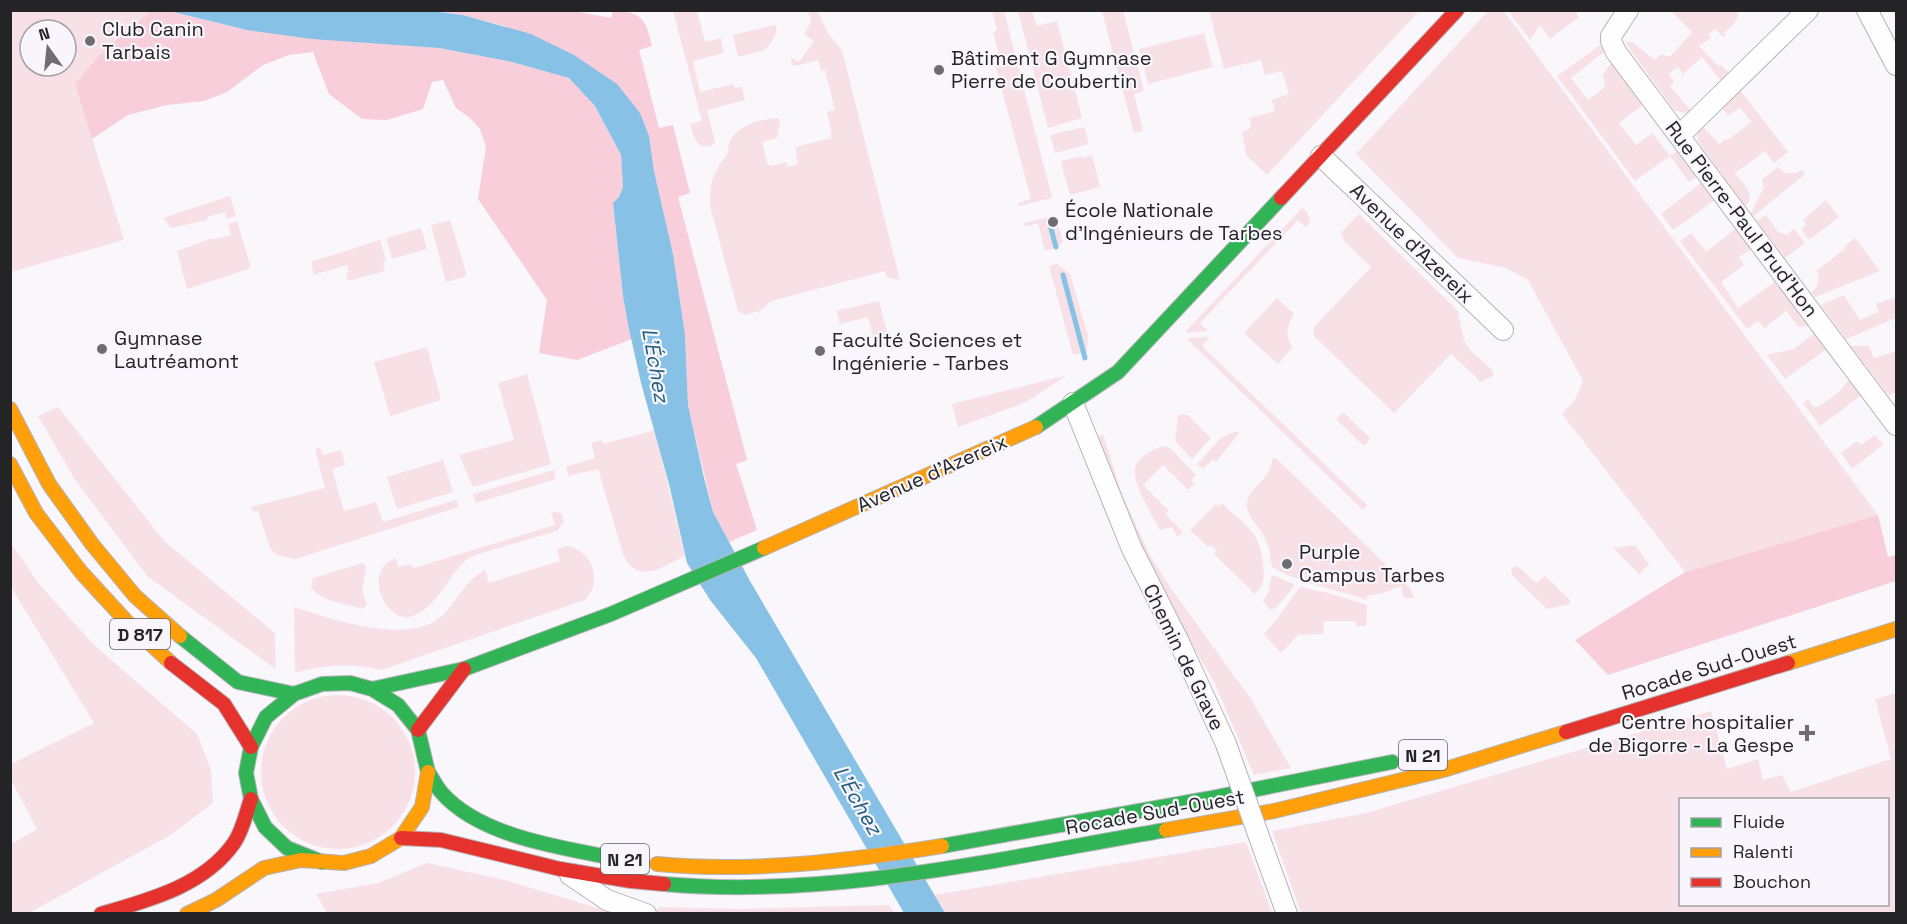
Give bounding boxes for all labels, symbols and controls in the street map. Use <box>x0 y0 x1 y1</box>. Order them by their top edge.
place label: Club Canin Tarbais <box>102 16 204 65</box>
north arrow <box>18 18 78 78</box>
text: N <box>36 22 52 46</box>
marker: Club Canin Tarbais <box>83 34 97 48</box>
place label: Bâtiment G Gymnase Pierre de Coubertin <box>951 45 1152 94</box>
marker: Bâtiment G Gymnase Pierre de Coubertin <box>932 63 946 77</box>
street label: Rue Pierre-Paul Prud'Hon <box>1660 116 1824 322</box>
street label: Avenue d'Azereix <box>1345 177 1479 309</box>
place label: École Nationale d'Ingénieurs de Tarbes <box>1065 197 1283 246</box>
marker: École Nationale d'Ingénieurs de Tarbes <box>1046 215 1060 229</box>
place label: Gymnase Lautréamont <box>114 325 239 374</box>
water label: L'Échez <box>636 326 676 406</box>
place label: Faculté Sciences et Ingénierie - Tarbes <box>832 327 1022 376</box>
marker: Gymnase Lautréamont <box>95 342 109 356</box>
marker: Faculté Sciences et Ingénierie - Tarbes <box>813 344 827 358</box>
street label: Avenue d'Azereix <box>853 428 1011 518</box>
place label: Purple Campus Tarbes <box>1299 539 1445 588</box>
marker: Purple Campus Tarbes <box>1280 557 1294 571</box>
street label: Chemin de Grave <box>1137 579 1231 735</box>
road number: D 817 <box>110 619 170 649</box>
street label: Rocade Sud-Ouest <box>1618 628 1800 706</box>
place label: Centre hospitalier de Bigorre - La Gespe <box>1588 709 1794 758</box>
marker: Centre hospitalier de Bigorre - La Gespe <box>1798 724 1816 742</box>
road number: N 21 <box>1399 740 1447 770</box>
water label: L'Échez <box>828 761 889 841</box>
street label: Rocade Sud-Ouest <box>1063 783 1247 841</box>
legend <box>1679 798 1889 906</box>
text: Fluide <box>1733 810 1785 833</box>
text: Ralenti <box>1733 840 1793 863</box>
road number: N 21 <box>601 844 649 874</box>
text: Bouchon <box>1733 870 1811 893</box>

